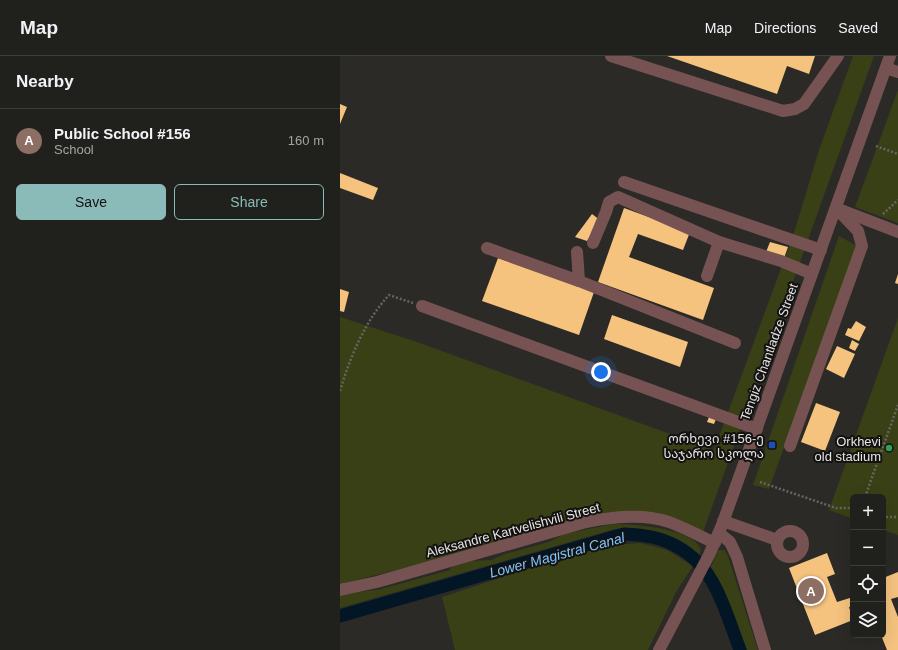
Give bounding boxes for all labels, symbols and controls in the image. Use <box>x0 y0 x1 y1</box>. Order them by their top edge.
text: Map <box>20 17 58 38</box>
text: Map <box>705 20 732 36</box>
text: Directions <box>754 20 816 36</box>
text: Saved <box>838 20 878 36</box>
text: Nearby <box>16 72 74 91</box>
text: Public School #156 <box>54 125 191 142</box>
text: A <box>24 133 34 148</box>
text: 160 m <box>288 133 324 148</box>
text: School <box>54 142 94 157</box>
button: Save <box>16 184 166 220</box>
button: Share <box>174 184 324 220</box>
street label: Tengiz Chantladze Street <box>737 281 801 423</box>
your location <box>591 362 611 382</box>
place label: ორხევი #156-ე საჯარო სკოლა <box>663 431 764 462</box>
place label: Orkhevi old stadium <box>815 434 881 464</box>
marker: ორხევი #156-ე საჯარო სკოლა <box>767 440 777 450</box>
marker: Orkhevi old stadium <box>884 443 894 453</box>
map controls <box>850 494 886 638</box>
button: + <box>850 494 886 530</box>
street label: Aleksandre Kartvelishvili Street <box>425 499 602 560</box>
water label: Lower Magistral Canal <box>488 529 627 581</box>
button: − <box>850 530 886 566</box>
button: locate <box>850 566 886 602</box>
pin: A <box>798 576 824 606</box>
button: layers <box>850 602 886 638</box>

